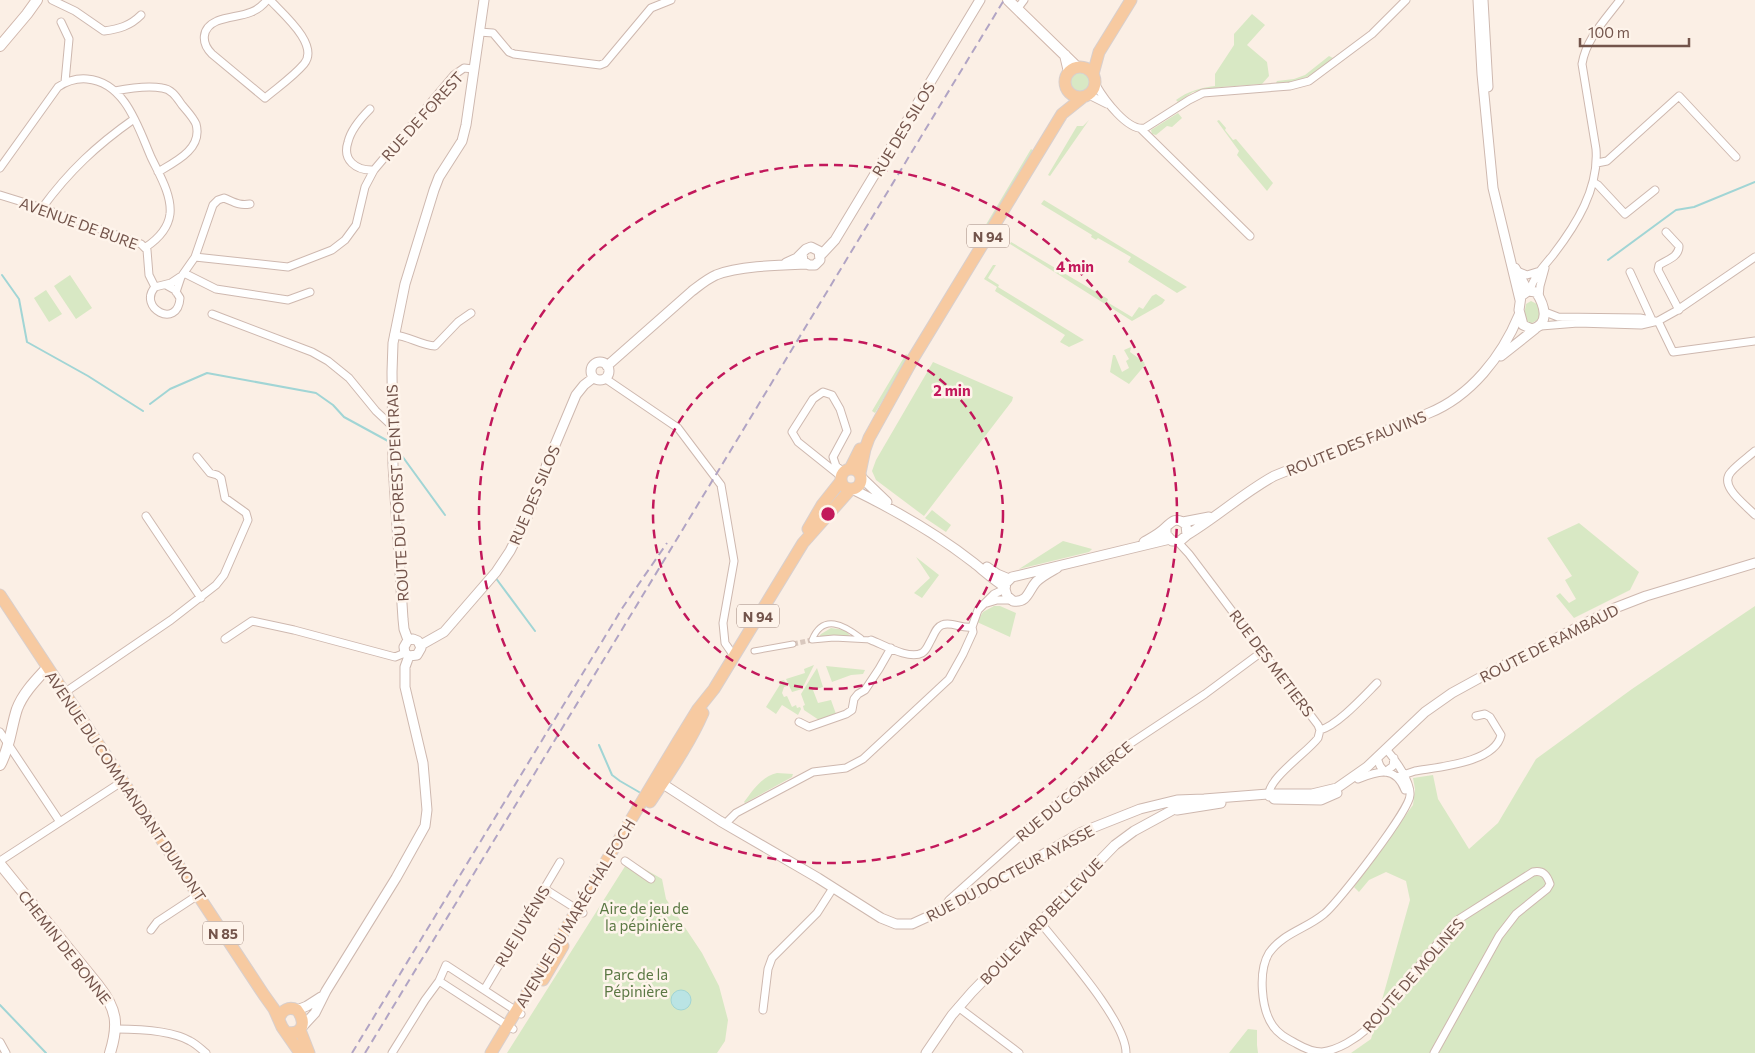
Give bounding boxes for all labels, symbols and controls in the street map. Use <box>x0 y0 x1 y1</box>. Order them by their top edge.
scale bar <box>1580 15 1689 47</box>
text: 100 m <box>1588 23 1630 41</box>
street label: RUE DE FOREST <box>377 68 467 164</box>
street label: RUE DES SILOS <box>868 79 938 179</box>
street label: AVENUE DE BURE <box>17 193 141 253</box>
road number: N 94 <box>967 225 1009 248</box>
text: 4 min <box>1056 257 1094 275</box>
text: 2 min <box>933 381 971 399</box>
street label: ROUTE DU FOREST D'ENTRAIS <box>382 384 412 602</box>
street label: ROUTE DES FAUVINS <box>1283 407 1429 479</box>
street label: RUE DES SILOS <box>505 442 563 548</box>
centre of rings <box>819 505 837 523</box>
street label: ROUTE DE RAMBAUD <box>1477 600 1621 686</box>
road number: N 94 <box>737 604 779 628</box>
street label: RUE DES METIERS <box>1226 606 1318 720</box>
street label: AVENUE DU COMMANDANT DUMONT <box>42 667 210 905</box>
street label: RUE DU COMMERCE <box>1012 737 1136 845</box>
street label: AVENUE DU MARÉCHAL FOCH <box>511 815 639 1011</box>
street label: RUE DU DOCTEUR AYASSE <box>923 821 1097 925</box>
street label: BOULEVARD BELLEVUE <box>976 854 1106 988</box>
street label: RUE JUVÉNIS <box>490 882 553 970</box>
street label: CHEMIN DE BONNE <box>15 887 115 1008</box>
park label: Aire de jeu de la pépinière <box>599 899 689 934</box>
street label: ROUTE DE MOLINES <box>1359 914 1468 1036</box>
road number: N 85 <box>203 921 243 944</box>
park label: Parc de la Pépinière <box>604 965 668 1000</box>

